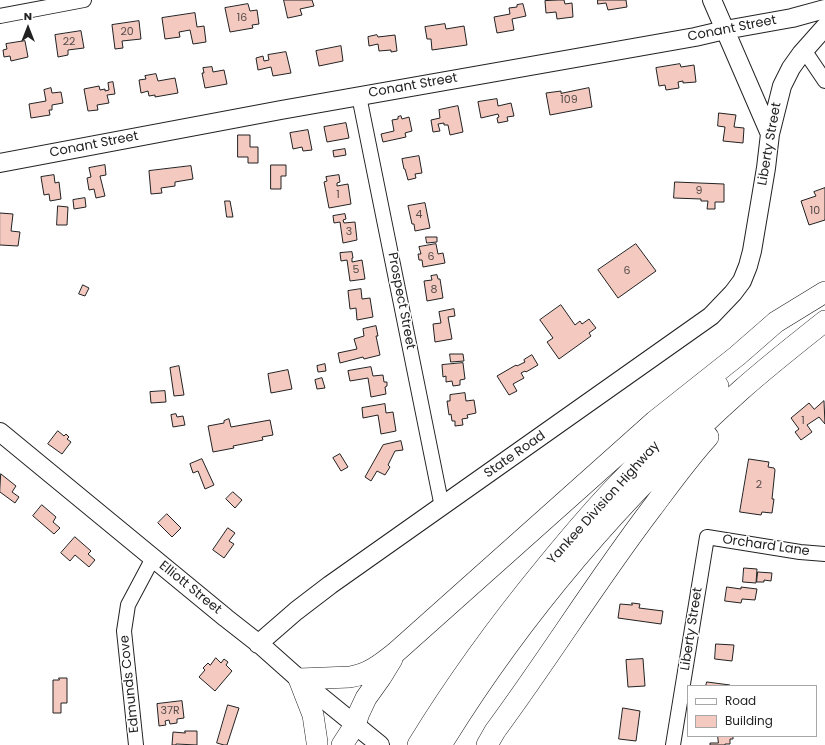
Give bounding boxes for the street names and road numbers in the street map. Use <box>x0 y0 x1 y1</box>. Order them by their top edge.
street label: Conant Street <box>686 13 778 45</box>
street label: Conant Street <box>367 70 459 102</box>
street label: Liberty Street <box>755 101 785 187</box>
street label: Conant Street <box>48 129 140 161</box>
street label: Prospect Street <box>384 251 418 351</box>
street label: State Road <box>481 428 549 482</box>
street label: Yankee Division Highway <box>545 438 663 568</box>
street label: Orchard Lane <box>721 532 811 560</box>
street label: Elliott Street <box>156 558 224 618</box>
street label: Liberty Street <box>678 586 706 672</box>
street label: Edmunds Cove <box>117 634 143 734</box>

